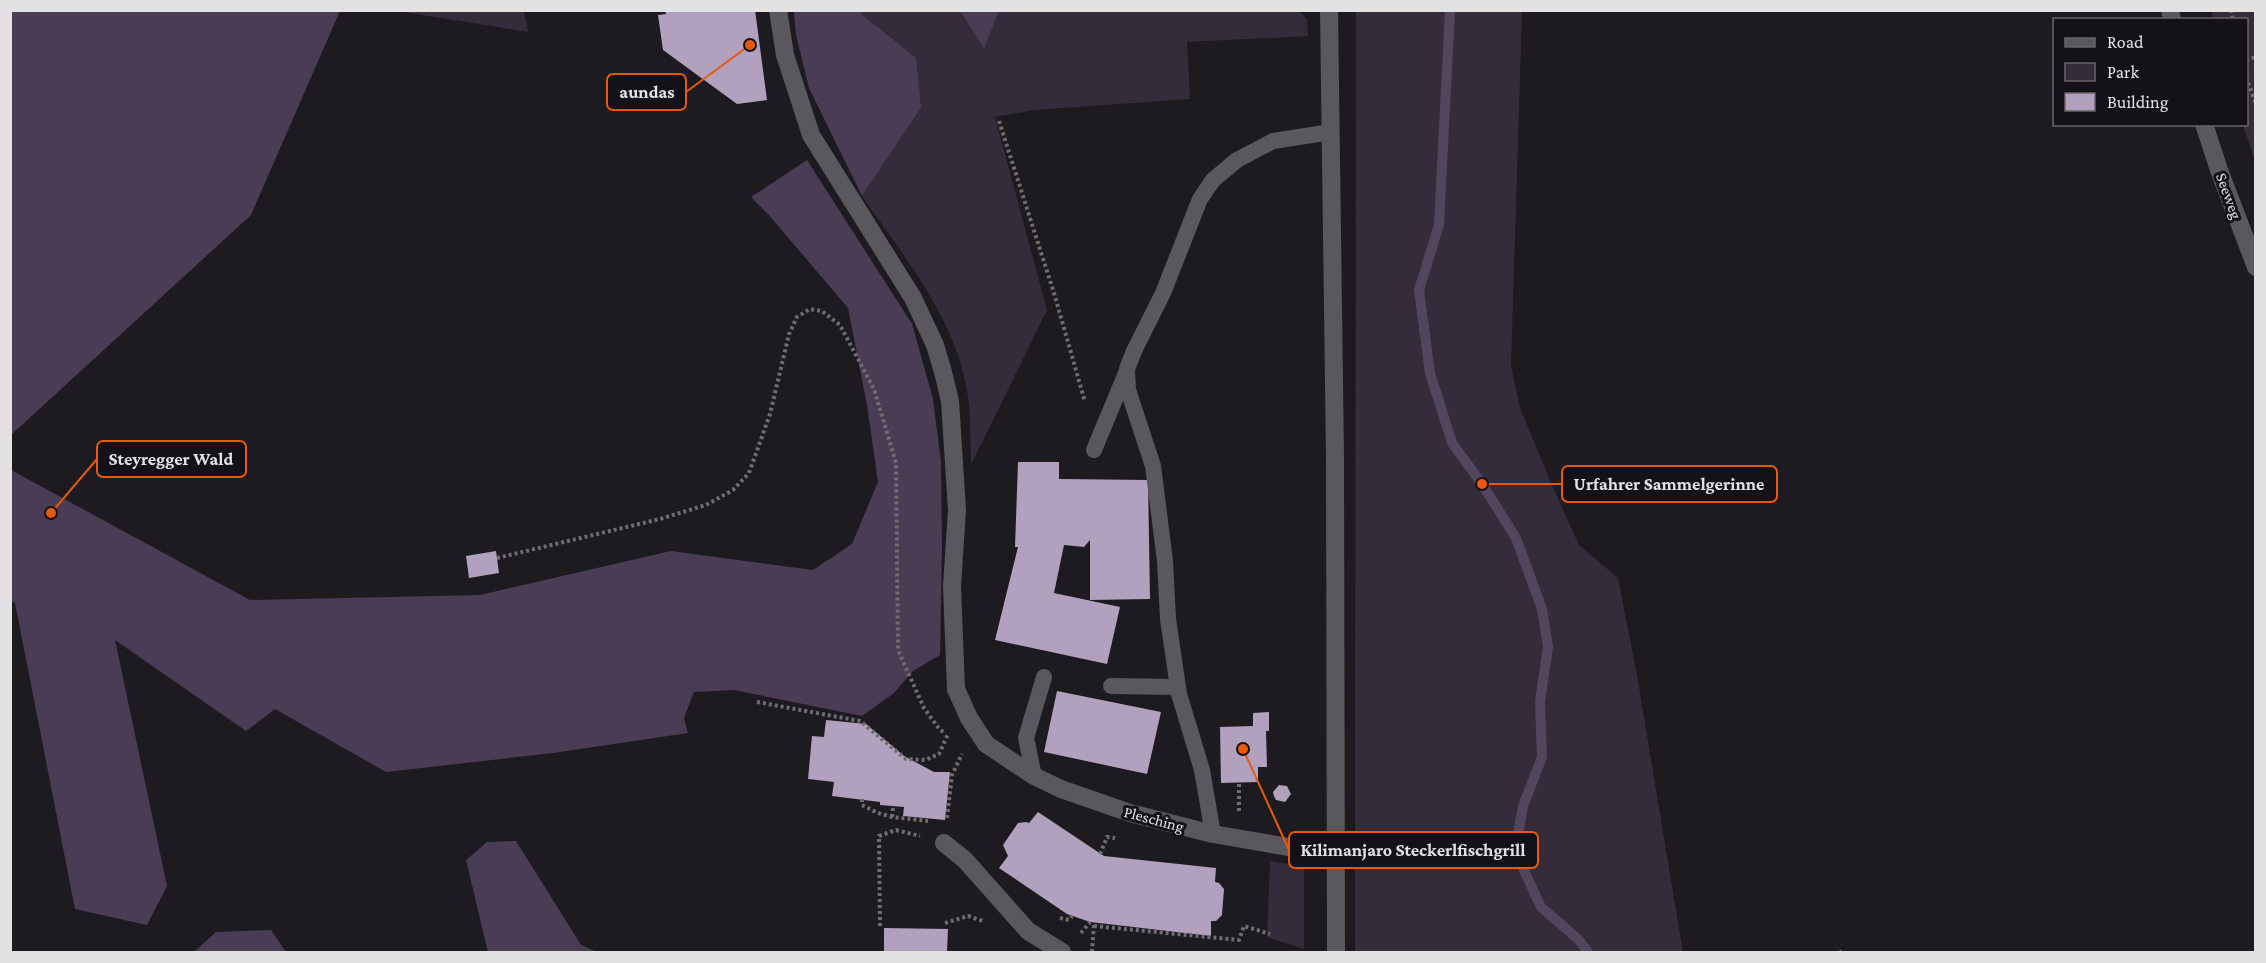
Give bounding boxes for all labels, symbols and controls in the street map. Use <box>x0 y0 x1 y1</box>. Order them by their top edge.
legend <box>2053 18 2248 126</box>
text: Road <box>2107 32 2144 52</box>
text: Park <box>2107 62 2139 82</box>
callout: aundas <box>607 74 686 110</box>
text: aundas <box>619 82 675 102</box>
text: Building <box>2107 92 2169 112</box>
street label: Seeweg <box>2212 171 2245 222</box>
callout: Steyregger Wald <box>97 441 246 477</box>
text: Steyregger Wald <box>109 449 234 469</box>
callout: Urfahrer Sammelgerinne <box>1562 466 1777 502</box>
text: Urfahrer Sammelgerinne <box>1574 474 1764 494</box>
street label: Plesching <box>1122 803 1186 836</box>
callout: Kilimanjaro Steckerlfischgrill <box>1289 832 1538 868</box>
text: Kilimanjaro Steckerlfischgrill <box>1301 840 1525 861</box>

